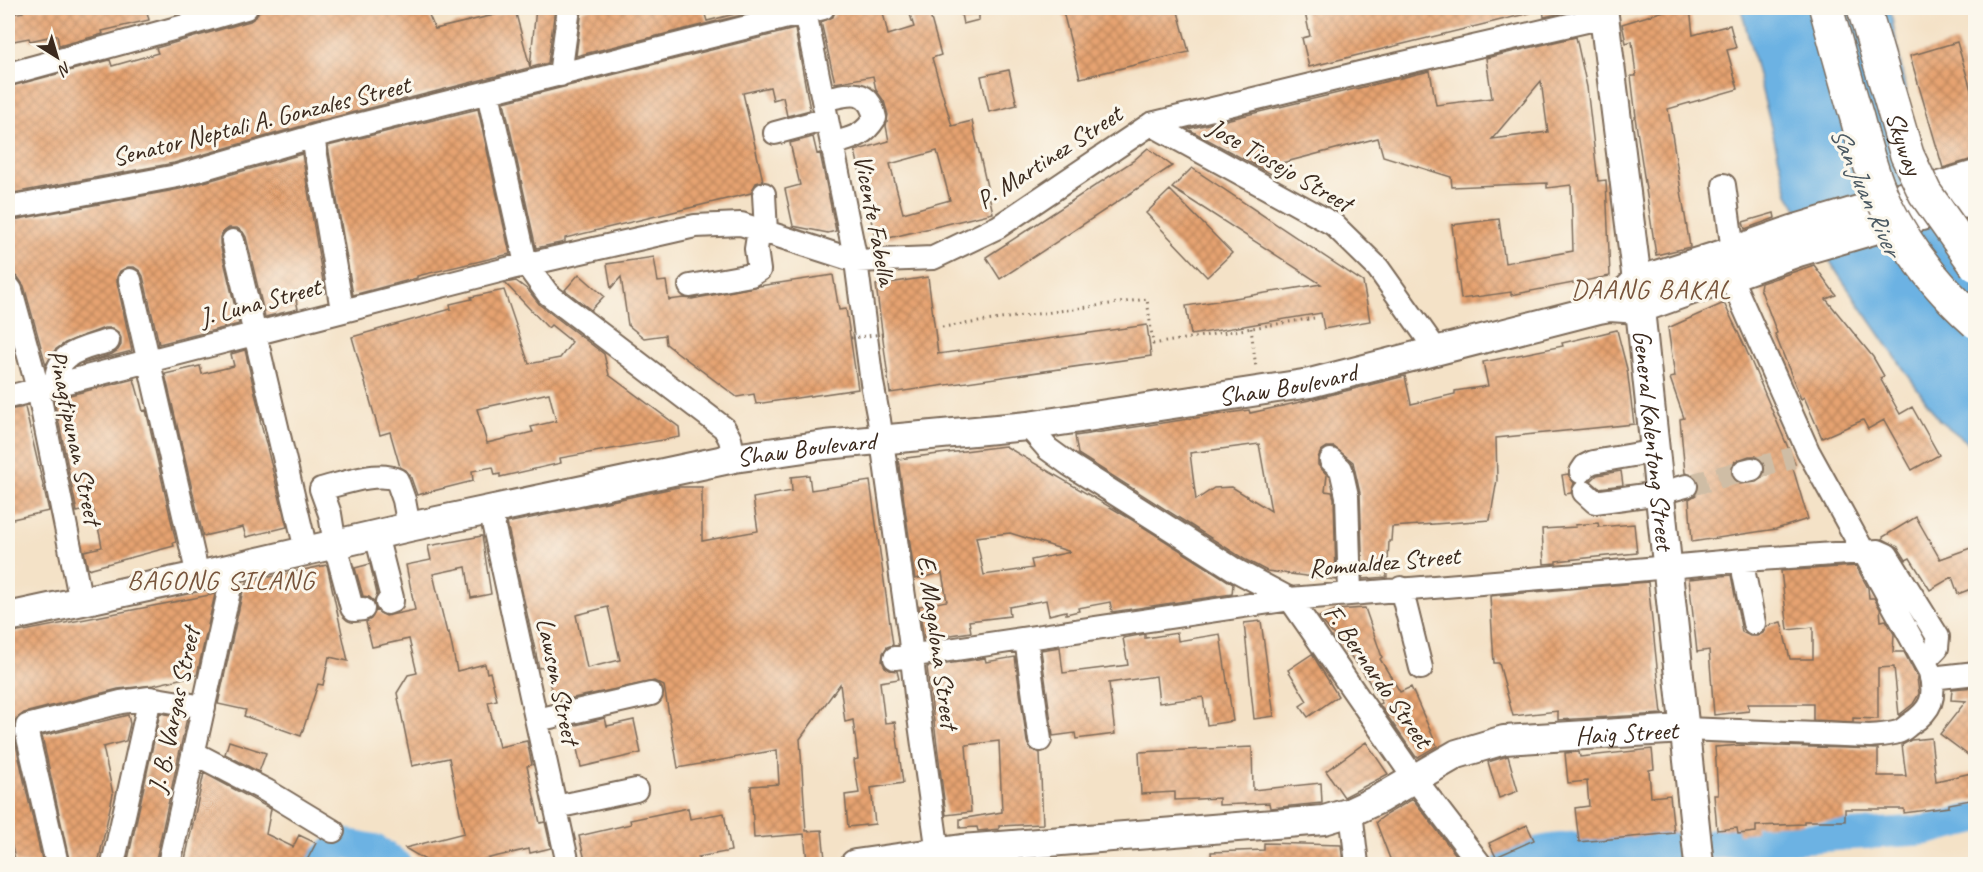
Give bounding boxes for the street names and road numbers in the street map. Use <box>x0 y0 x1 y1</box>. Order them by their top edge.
street label: Senator Neptali A. Gonzales Street <box>109 67 416 174</box>
street label: P. Martinez Street <box>970 96 1130 216</box>
street label: Skyway <box>1879 108 1931 182</box>
street label: Jose Tiosejo Street <box>1200 109 1361 221</box>
street label: Vicente Fabella <box>846 152 904 290</box>
street label: J. Luna Street <box>194 269 326 334</box>
street label: General Kalentong Street <box>1626 328 1682 554</box>
street label: Pinagtipunan Street <box>40 347 110 531</box>
street label: Shaw Boulevard <box>1216 354 1364 413</box>
street label: Shaw Boulevard <box>734 423 881 474</box>
street label: Romualdez Street <box>1307 539 1463 585</box>
street label: E. Magalona Street <box>910 553 967 734</box>
street label: F. Bernardo Street <box>1316 598 1441 756</box>
street label: Lawson Street <box>529 615 588 750</box>
street label: J. B. Vargas Street <box>140 621 208 798</box>
street label: Haig Street <box>1574 713 1681 752</box>

